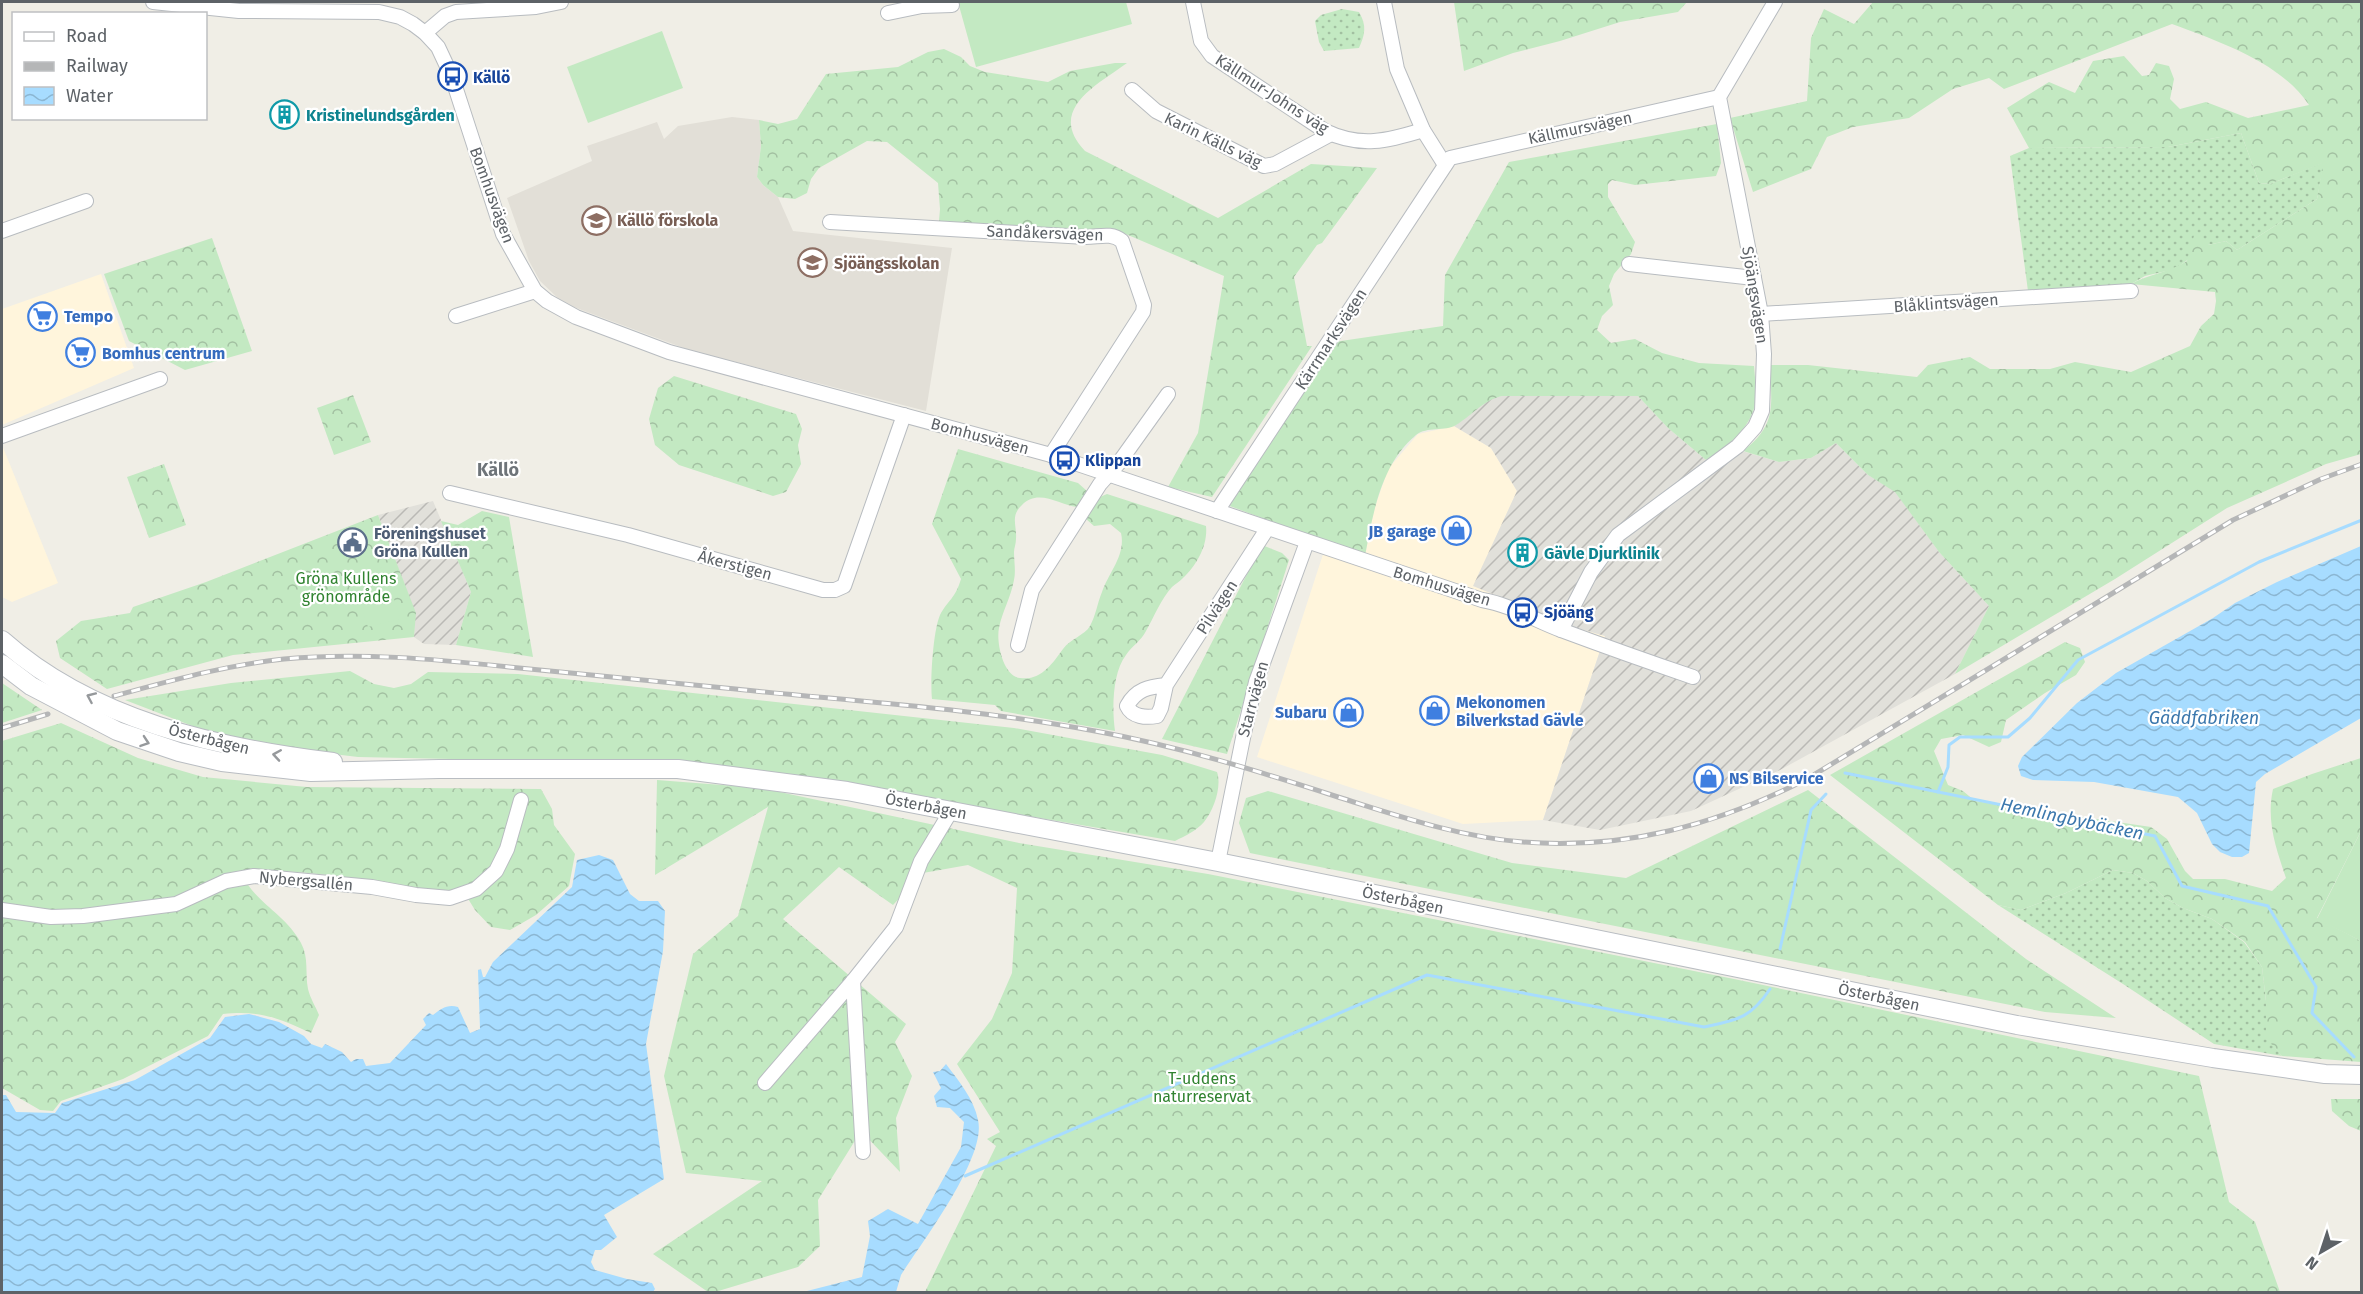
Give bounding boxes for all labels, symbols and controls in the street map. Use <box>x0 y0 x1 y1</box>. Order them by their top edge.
legend <box>12 12 207 120</box>
text: Road <box>66 25 108 47</box>
street label: Källmur-Johns väg <box>1212 50 1333 138</box>
text: Railway <box>66 55 128 77</box>
bus stop icon: Källö <box>436 61 468 93</box>
place label: Källö <box>473 68 510 87</box>
text: Water <box>66 85 113 107</box>
building icon: Kristinelundsgården <box>269 99 301 131</box>
place label: Kristinelundsgården <box>306 106 455 125</box>
street label: Karin Källs väg <box>1161 108 1265 172</box>
street label: Källmursvägen <box>1526 108 1634 148</box>
street label: Bomhusvägen <box>466 144 518 246</box>
school or university icon: Källö förskola <box>580 204 612 236</box>
place label: Källö förskola <box>617 211 719 230</box>
street label: Sandåkersvägen <box>986 221 1104 245</box>
street label: Sjöängsvägen <box>1738 245 1772 345</box>
school or university icon: Sjöängsskolan <box>797 247 829 279</box>
place label: Sjöängsskolan <box>834 254 940 273</box>
street label: Kärrmarksvägen <box>1291 285 1371 393</box>
street label: Blåklintsvägen <box>1893 290 1999 316</box>
supermarket icon: Tempo <box>27 300 59 332</box>
place label: Tempo <box>64 307 113 326</box>
supermarket icon: Bomhus centrum <box>65 337 97 369</box>
place label: Bomhus centrum <box>102 344 225 363</box>
street label: Bomhusvägen <box>929 414 1031 458</box>
bus stop icon: Klippan <box>1048 444 1080 476</box>
place label: Klippan <box>1085 451 1141 470</box>
district label: Källö <box>477 459 519 481</box>
shop icon: JB garage <box>1441 515 1473 547</box>
place label: JB garage <box>1367 522 1436 541</box>
place label: Föreningshuset Gröna Kullen <box>374 524 487 561</box>
public building icon: Föreningshuset Gröna Kullen <box>337 526 369 558</box>
building icon: Gävle Djurklinik <box>1507 537 1539 569</box>
place label: Gävle Djurklinik <box>1544 544 1660 563</box>
street label: Åkerstigen <box>696 545 774 584</box>
street label: Bomhusvägen <box>1391 562 1493 610</box>
park label: Gröna Kullens grönområde <box>296 569 396 606</box>
street label: Pilvägen <box>1193 576 1241 638</box>
bus stop icon: Sjöäng <box>1507 596 1539 628</box>
place label: Sjöäng <box>1544 603 1594 622</box>
street label: Starrvägen <box>1234 659 1272 739</box>
one-way arrow <box>86 693 97 705</box>
place label: Mekonomen Bilverkstad Gävle <box>1456 693 1584 730</box>
shop icon: Mekonomen Bilverkstad Gävle <box>1419 695 1451 727</box>
shop icon: Subaru <box>1332 696 1364 728</box>
place label: Subaru <box>1275 703 1327 722</box>
water label: Gäddfabriken <box>2149 707 2259 729</box>
street label: Österbågen <box>166 720 252 758</box>
one-way arrow <box>139 734 150 747</box>
one-way arrow <box>272 749 281 761</box>
shop icon: NS Bilservice <box>1692 762 1724 794</box>
place label: NS Bilservice <box>1729 769 1824 788</box>
street label: Österbågen <box>883 789 969 823</box>
water label: Hemlingbybäcken <box>1998 793 2146 845</box>
street label: Nybergsallén <box>258 867 354 895</box>
street label: Österbågen <box>1360 882 1446 918</box>
street label: Österbågen <box>1836 979 1922 1015</box>
park label: T-uddens naturreservat <box>1153 1069 1251 1106</box>
north arrow <box>2291 1222 2351 1282</box>
text: N <box>2302 1253 2322 1274</box>

